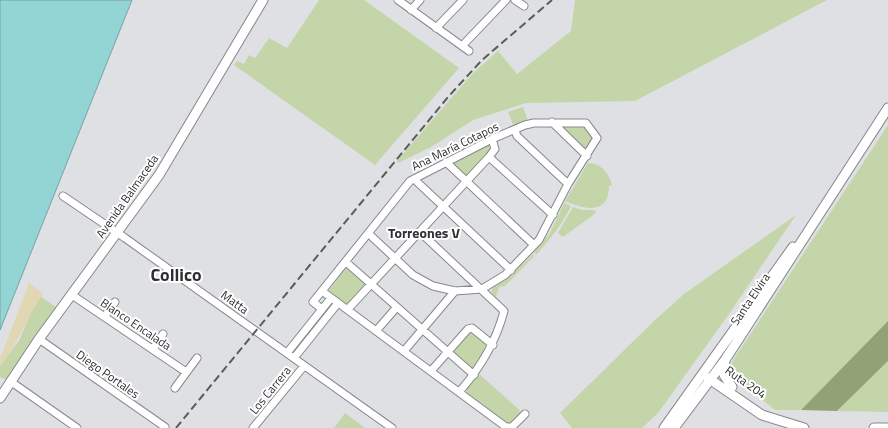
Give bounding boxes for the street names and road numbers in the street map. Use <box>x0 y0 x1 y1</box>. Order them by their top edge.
street label: Ana María Cotapos <box>408 116 502 175</box>
street label: Avenida Balmaceda <box>91 150 163 242</box>
street label: Santa Elvira <box>725 269 775 329</box>
street label: Matta <box>217 285 253 319</box>
street label: Blanco Encalada <box>97 293 175 355</box>
street label: Diego Portales <box>72 345 144 403</box>
street label: Ruta 204 <box>721 361 771 403</box>
street label: Los Carrera <box>245 362 295 418</box>

